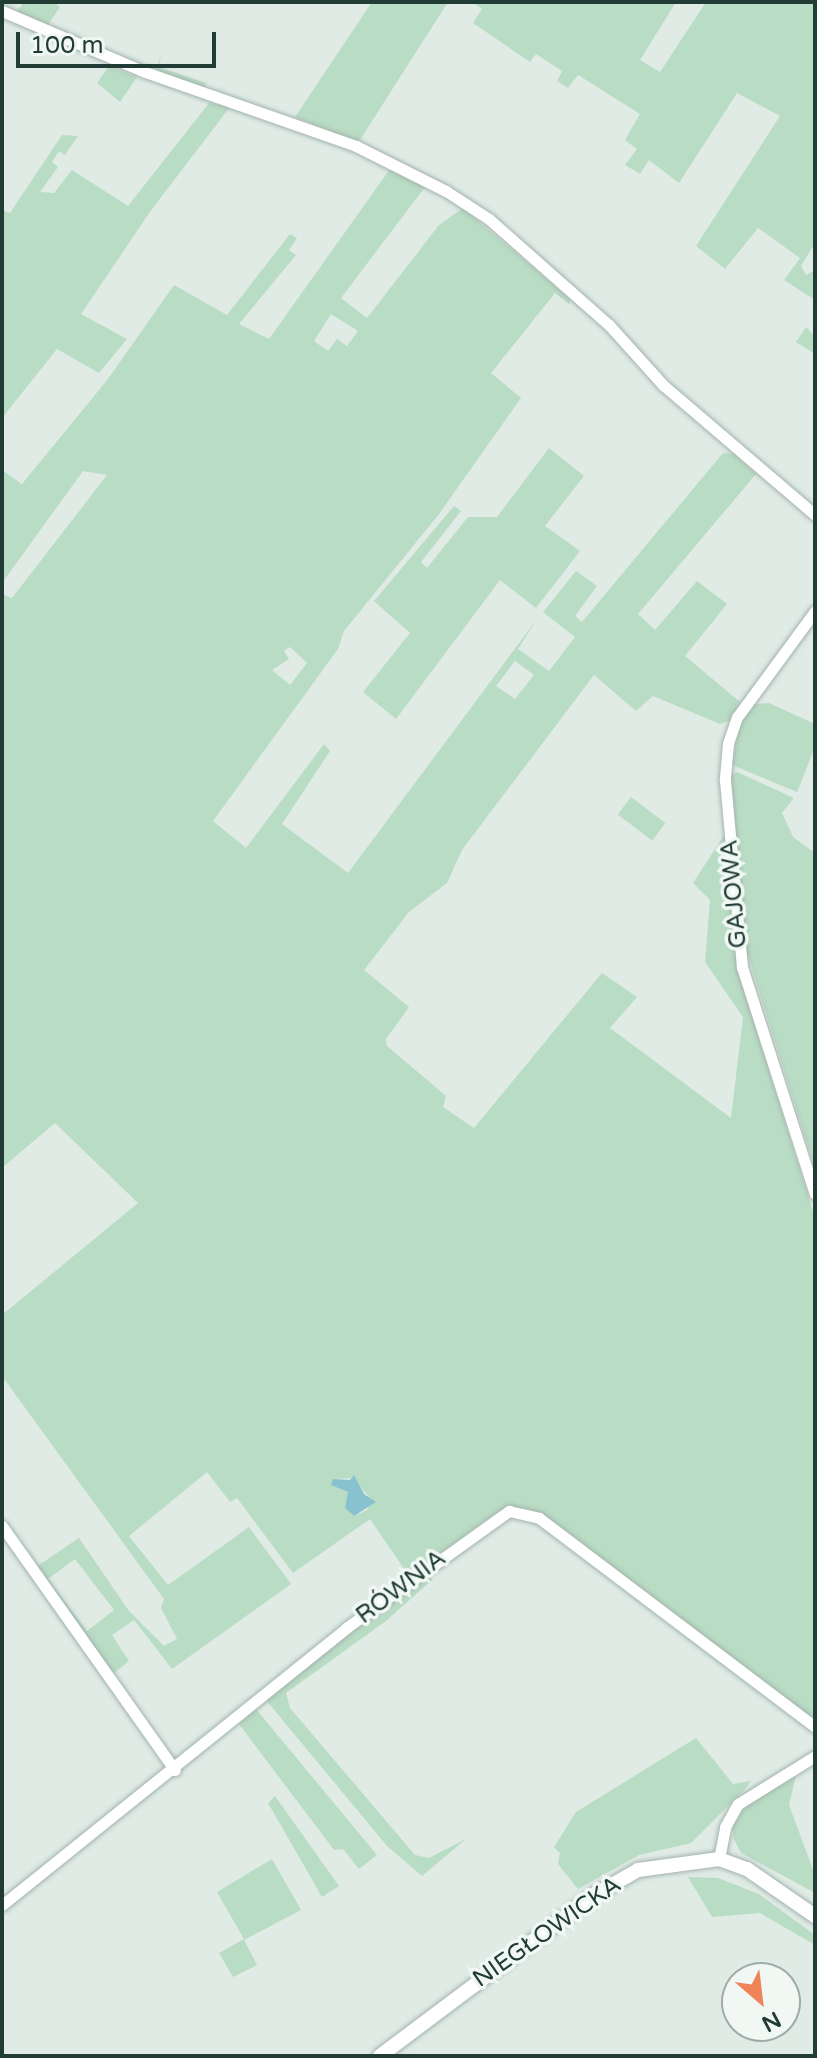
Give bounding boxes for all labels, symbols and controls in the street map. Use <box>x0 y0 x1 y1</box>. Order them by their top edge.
scale bar <box>20 16 220 66</box>
text: 100 m <box>30 31 104 60</box>
street label: GAJOWA <box>715 838 753 950</box>
street label: RÓWNIA <box>350 1544 452 1630</box>
street label: NIEGŁOWICKA <box>467 1870 627 1994</box>
north arrow <box>721 1962 801 2042</box>
text: N <box>757 2006 785 2037</box>

